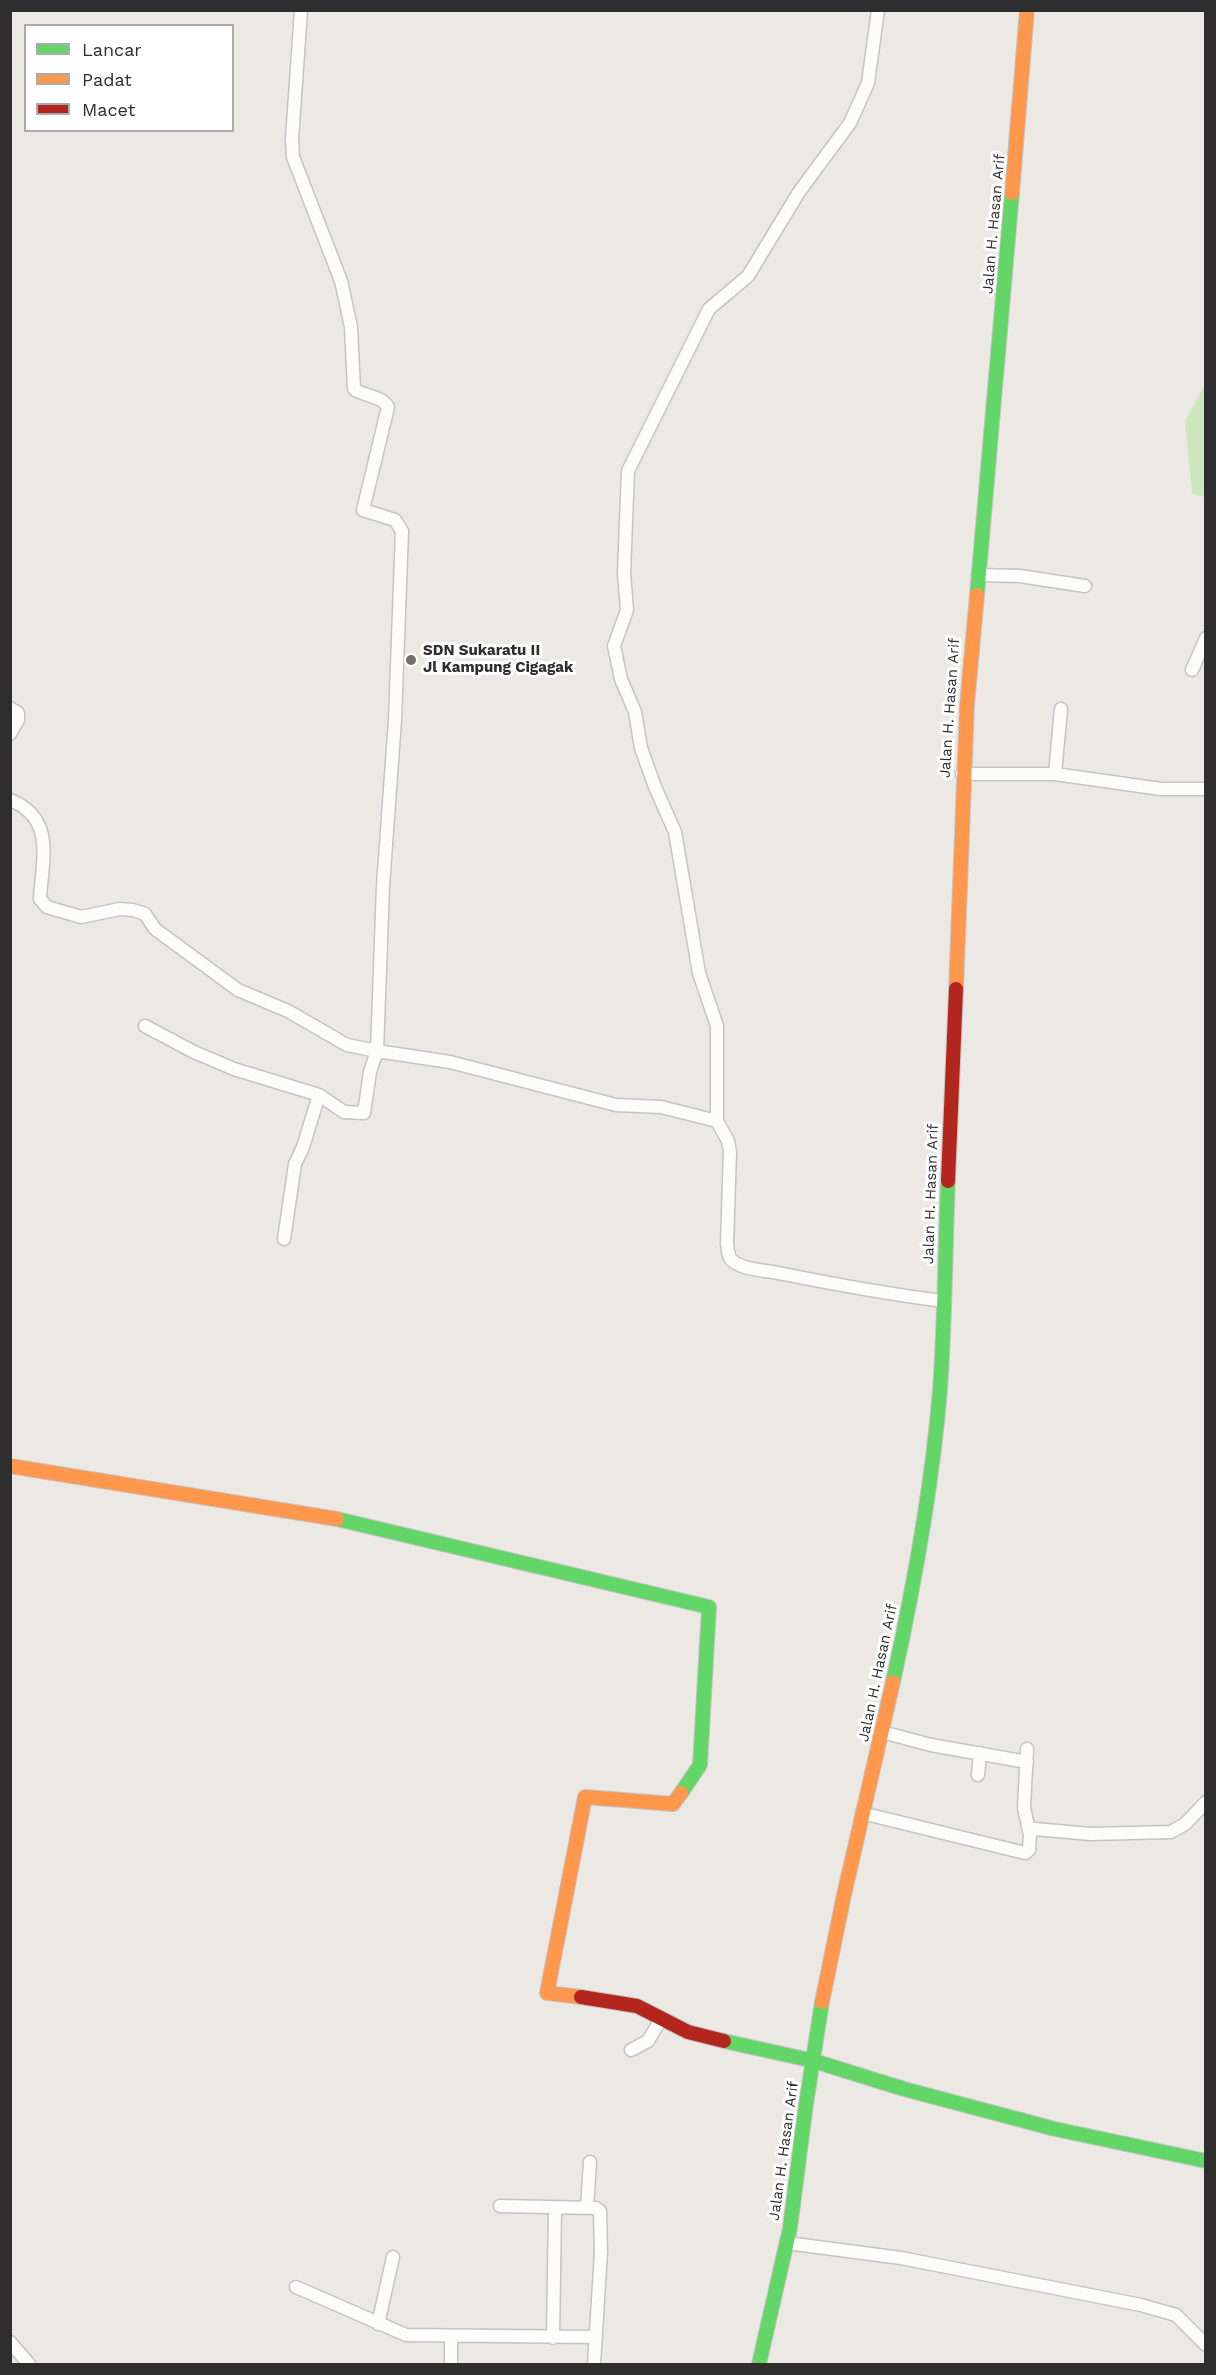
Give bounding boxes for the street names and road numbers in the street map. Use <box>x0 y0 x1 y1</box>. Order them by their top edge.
street label: Jalan H. Hasan Arif <box>979 153 1009 295</box>
street label: Jalan H. Hasan Arif <box>936 637 964 779</box>
street label: Jalan H. Hasan Arif <box>920 1124 942 1264</box>
street label: Jalan H. Hasan Arif <box>855 1602 901 1744</box>
street label: Jalan H. Hasan Arif <box>765 2080 803 2222</box>

